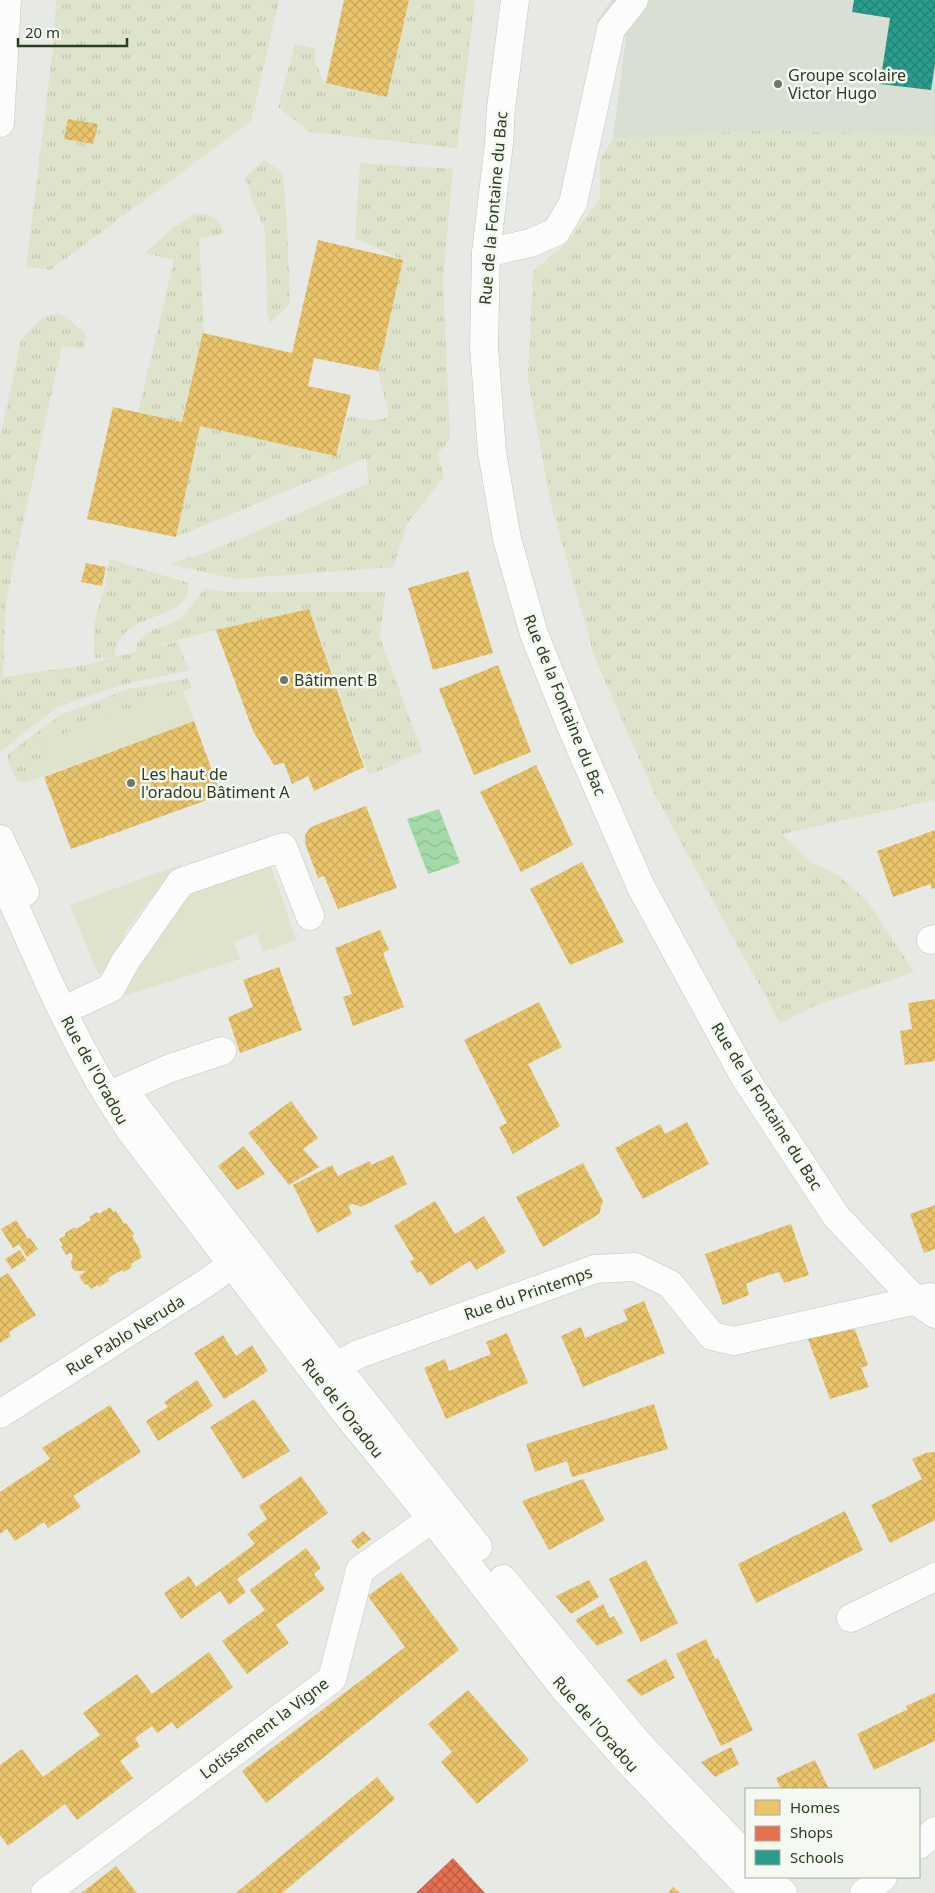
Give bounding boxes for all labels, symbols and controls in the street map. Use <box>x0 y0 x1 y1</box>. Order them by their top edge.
scale bar <box>18 15 126 47</box>
text: 20 m <box>25 22 60 42</box>
place label: Groupe scolaire Victor Hugo <box>788 64 906 104</box>
marker: Groupe scolaire Victor Hugo <box>772 78 784 90</box>
street label: Rue de la Fontaine du Bac <box>474 110 512 306</box>
street label: Rue de la Fontaine du Bac <box>518 611 612 799</box>
place label: Bâtiment B <box>294 669 378 691</box>
marker: Bâtiment B <box>278 674 290 686</box>
place label: Les haut de l'oradou Bâtiment A <box>141 763 290 803</box>
marker: Les haut de l'oradou Bâtiment A <box>125 777 137 789</box>
street label: Rue de l'Oradou <box>56 1012 134 1128</box>
street label: Rue de la Fontaine du Bac <box>706 1018 828 1194</box>
street label: Rue du Printemps <box>461 1261 595 1325</box>
street label: Rue Pablo Neruda <box>62 1290 188 1380</box>
street label: Rue de l'Oradou <box>297 1354 389 1462</box>
street label: Rue de l'Oradou <box>548 1671 644 1777</box>
street label: Lotissement la Vigne <box>195 1672 333 1784</box>
legend <box>745 1788 920 1878</box>
text: Homes <box>790 1797 840 1817</box>
text: Shops <box>790 1822 833 1842</box>
text: Schools <box>790 1847 844 1867</box>

